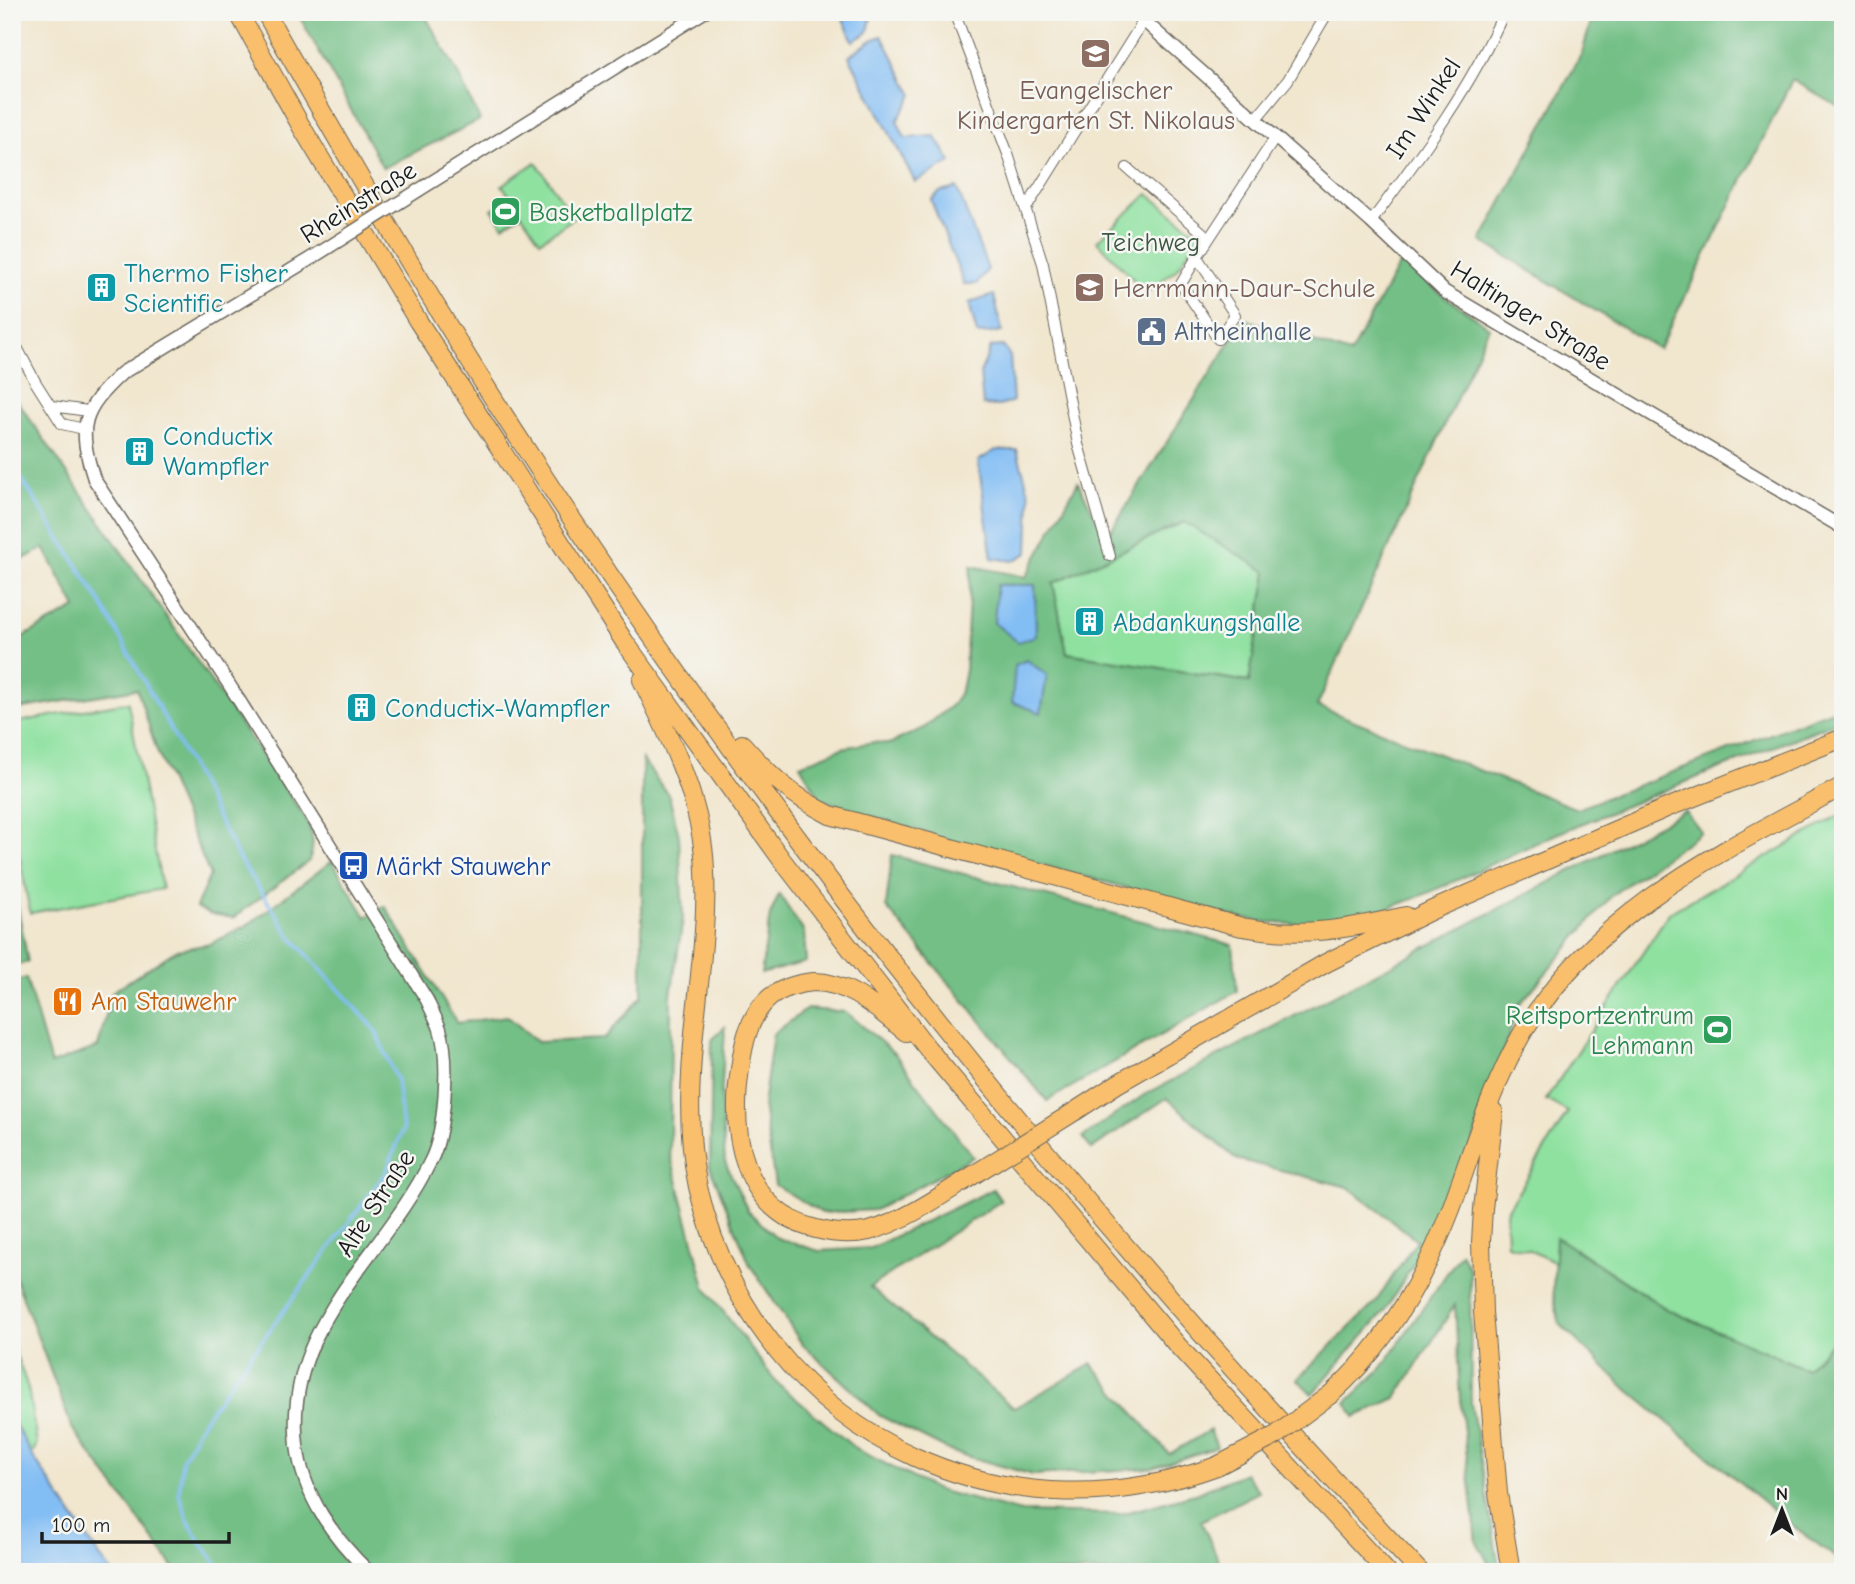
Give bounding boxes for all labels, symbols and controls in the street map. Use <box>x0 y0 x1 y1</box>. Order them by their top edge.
school or university icon: Evangelischer Kindergarten St. Nikolaus <box>1079 37 1113 71</box>
street label: Im Winkel <box>1380 53 1467 165</box>
place label: Evangelischer Kindergarten St. Nikolaus <box>957 76 1235 136</box>
street label: Rheinstraße <box>295 155 422 250</box>
sports icon: Basketballplatz <box>489 195 523 229</box>
place label: Basketballplatz <box>529 198 692 228</box>
park label: Teichweg <box>1102 228 1200 258</box>
street label: Haltinger Straße <box>1445 255 1616 377</box>
place label: Thermo Fisher Scientific <box>124 259 288 319</box>
building icon: Thermo Fisher Scientific <box>84 271 118 305</box>
school or university icon: Herrmann-Daur-Schule <box>1073 271 1107 305</box>
place label: Herrmann-Daur-Schule <box>1113 274 1375 304</box>
public building icon: Altrheinhalle <box>1134 314 1168 348</box>
place label: Altrheinhalle <box>1174 317 1312 347</box>
place label: Conductix Wampfler <box>163 422 273 482</box>
building icon: Conductix Wampfler <box>123 434 157 468</box>
building icon: Abdankungshalle <box>1073 605 1107 639</box>
place label: Abdankungshalle <box>1113 608 1300 638</box>
building icon: Conductix-Wampfler <box>345 691 379 725</box>
place label: Conductix-Wampfler <box>385 694 610 724</box>
bus stop icon: Märkt Stauwehr <box>336 849 370 883</box>
place label: Märkt Stauwehr <box>376 852 551 882</box>
restaurant icon: Am Stauwehr <box>51 984 85 1018</box>
place label: Am Stauwehr <box>91 987 237 1017</box>
place label: Reitsportzentrum Lehmann <box>1506 1001 1694 1061</box>
sports icon: Reitsportzentrum Lehmann <box>1700 1013 1734 1047</box>
street label: Alte Straße <box>330 1145 421 1262</box>
north arrow <box>1746 1476 1816 1546</box>
text: N <box>1776 1483 1788 1505</box>
scale bar <box>42 1500 229 1544</box>
text: 100 m <box>52 1513 110 1537</box>

